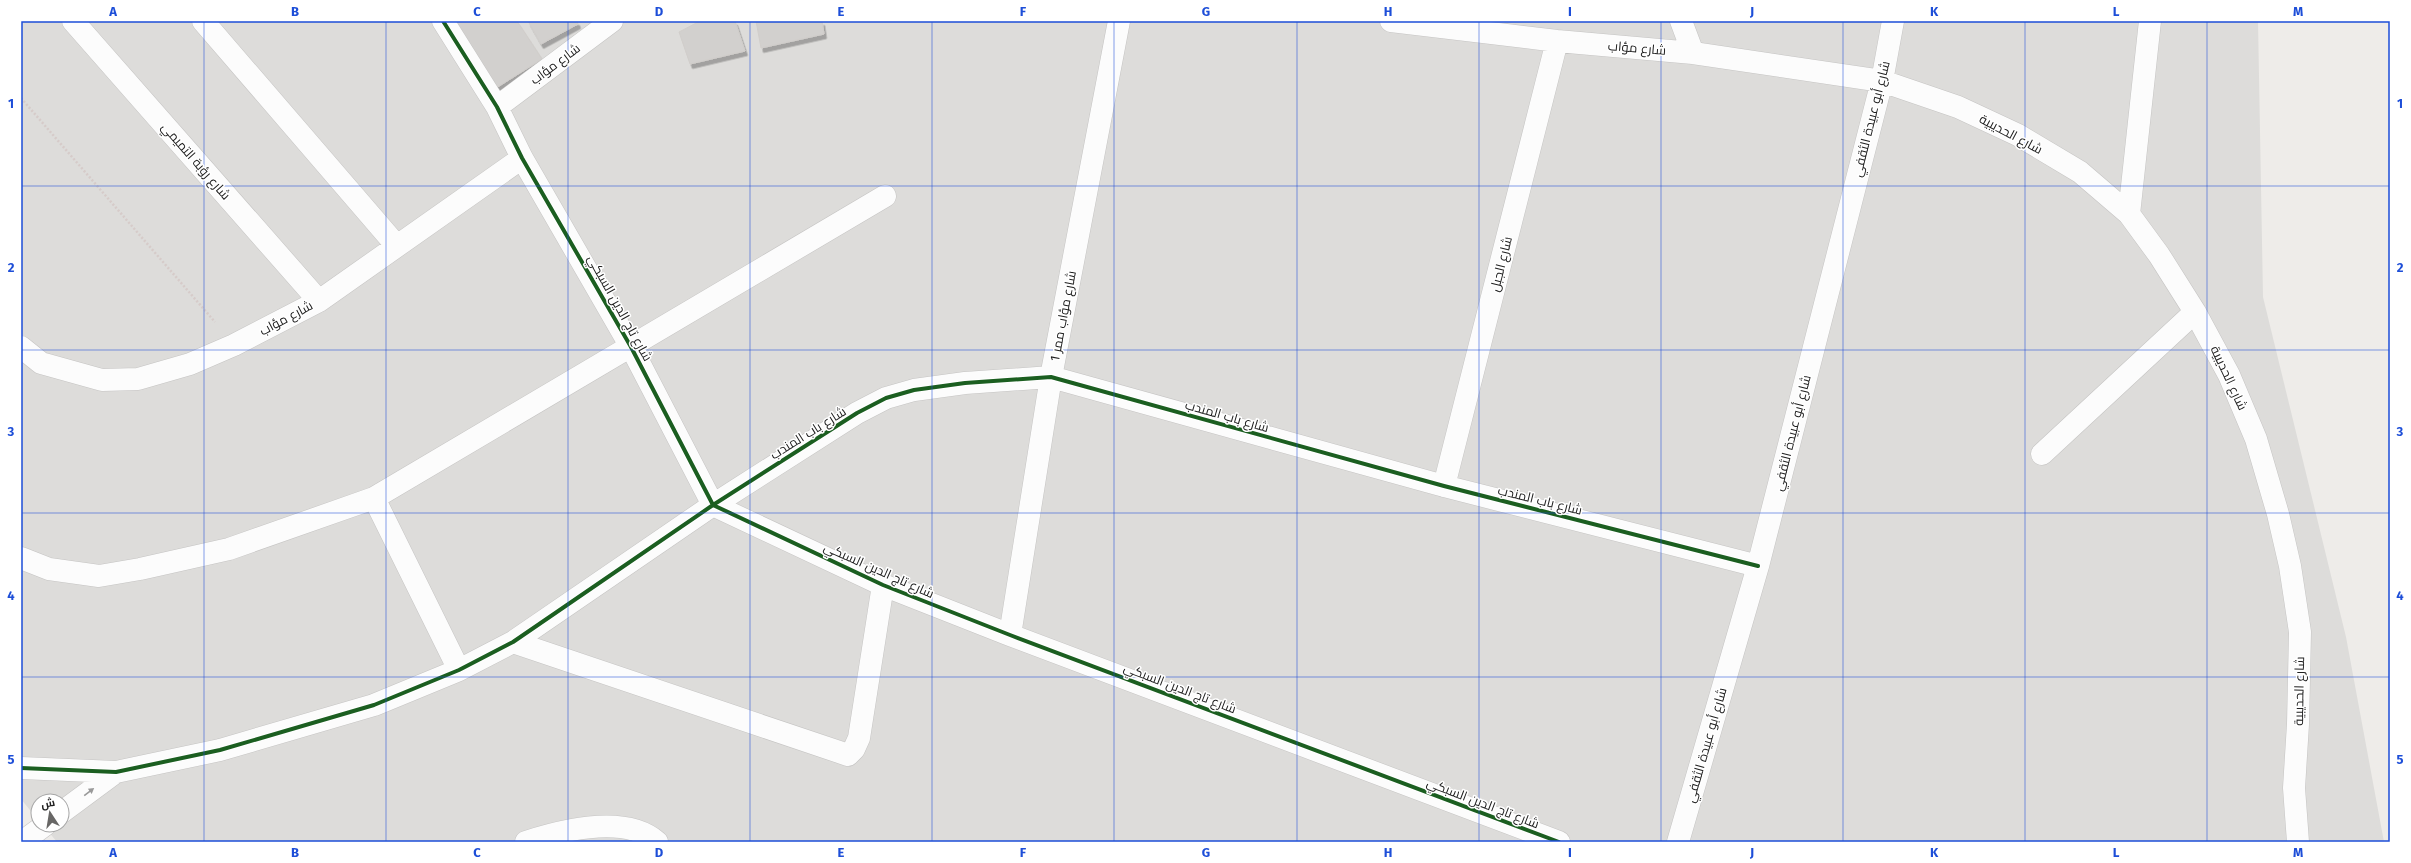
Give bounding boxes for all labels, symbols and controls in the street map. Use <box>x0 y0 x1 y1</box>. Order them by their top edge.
text: A <box>108 4 117 19</box>
text: B <box>291 4 299 19</box>
text: C <box>473 4 481 19</box>
text: D <box>655 4 664 19</box>
text: E <box>838 4 845 19</box>
text: F <box>1020 4 1027 19</box>
text: G <box>1202 4 1210 19</box>
text: H <box>1384 4 1392 19</box>
text: I <box>1568 4 1572 19</box>
text: J <box>1749 4 1754 19</box>
text: K <box>1930 4 1939 19</box>
text: L <box>2113 4 2120 19</box>
text: M <box>2293 4 2303 19</box>
street label: شارع مؤاب <box>1607 38 1667 59</box>
street label: شارع مؤاب <box>527 40 583 88</box>
street label: شارع أبو عبيدة الثقفي <box>1848 59 1896 179</box>
text: 1 <box>8 96 14 111</box>
text: 1 <box>2397 96 2403 111</box>
street label: شارع الحديبية <box>1976 111 2045 158</box>
street label: شارع رؤبة التميمي <box>156 119 234 205</box>
street label: شارع الجبل <box>1487 235 1516 293</box>
street label: شارع تاج الدين السبكي <box>582 252 655 365</box>
text: 2 <box>8 260 15 275</box>
text: 2 <box>2397 260 2404 275</box>
street label: شارع مؤاب ممر 1 <box>1047 270 1080 363</box>
street label: شارع مؤاب <box>257 298 316 339</box>
street label: شارع الحديبية <box>2207 344 2250 413</box>
street label: شارع أبو عبيدة الثقفي <box>1769 373 1817 493</box>
street label: شارع باب المندب <box>1183 397 1271 436</box>
street label: شارع باب المندب <box>767 404 849 463</box>
text: 3 <box>7 424 15 439</box>
text: 3 <box>2396 424 2404 439</box>
street label: شارع باب المندب <box>1496 482 1584 519</box>
street label: شارع تاج الدين السبكي <box>820 539 936 604</box>
text: 4 <box>7 588 15 603</box>
text: 4 <box>2396 588 2404 603</box>
street label: شارع الحديبية <box>2291 656 2308 726</box>
street label: شارع تاج الدين السبكي <box>1121 660 1238 719</box>
street label: شارع أبو عبيدة الثقفي <box>1681 686 1732 805</box>
text: 5 <box>8 752 15 767</box>
text: 5 <box>2397 752 2404 767</box>
street label: شارع تاج الدين السبكي <box>1424 775 1541 834</box>
one-way arrow <box>83 788 94 796</box>
north arrow <box>30 793 70 833</box>
text: ش <box>40 796 56 812</box>
text: A <box>108 845 117 860</box>
text: B <box>291 845 299 860</box>
text: C <box>473 845 481 860</box>
text: D <box>655 845 664 860</box>
text: E <box>838 845 845 860</box>
text: F <box>1020 845 1027 860</box>
text: G <box>1202 845 1210 860</box>
text: H <box>1384 845 1392 860</box>
text: I <box>1568 845 1572 860</box>
text: J <box>1749 845 1754 860</box>
text: K <box>1930 845 1939 860</box>
text: L <box>2113 845 2120 860</box>
text: M <box>2293 845 2303 860</box>

